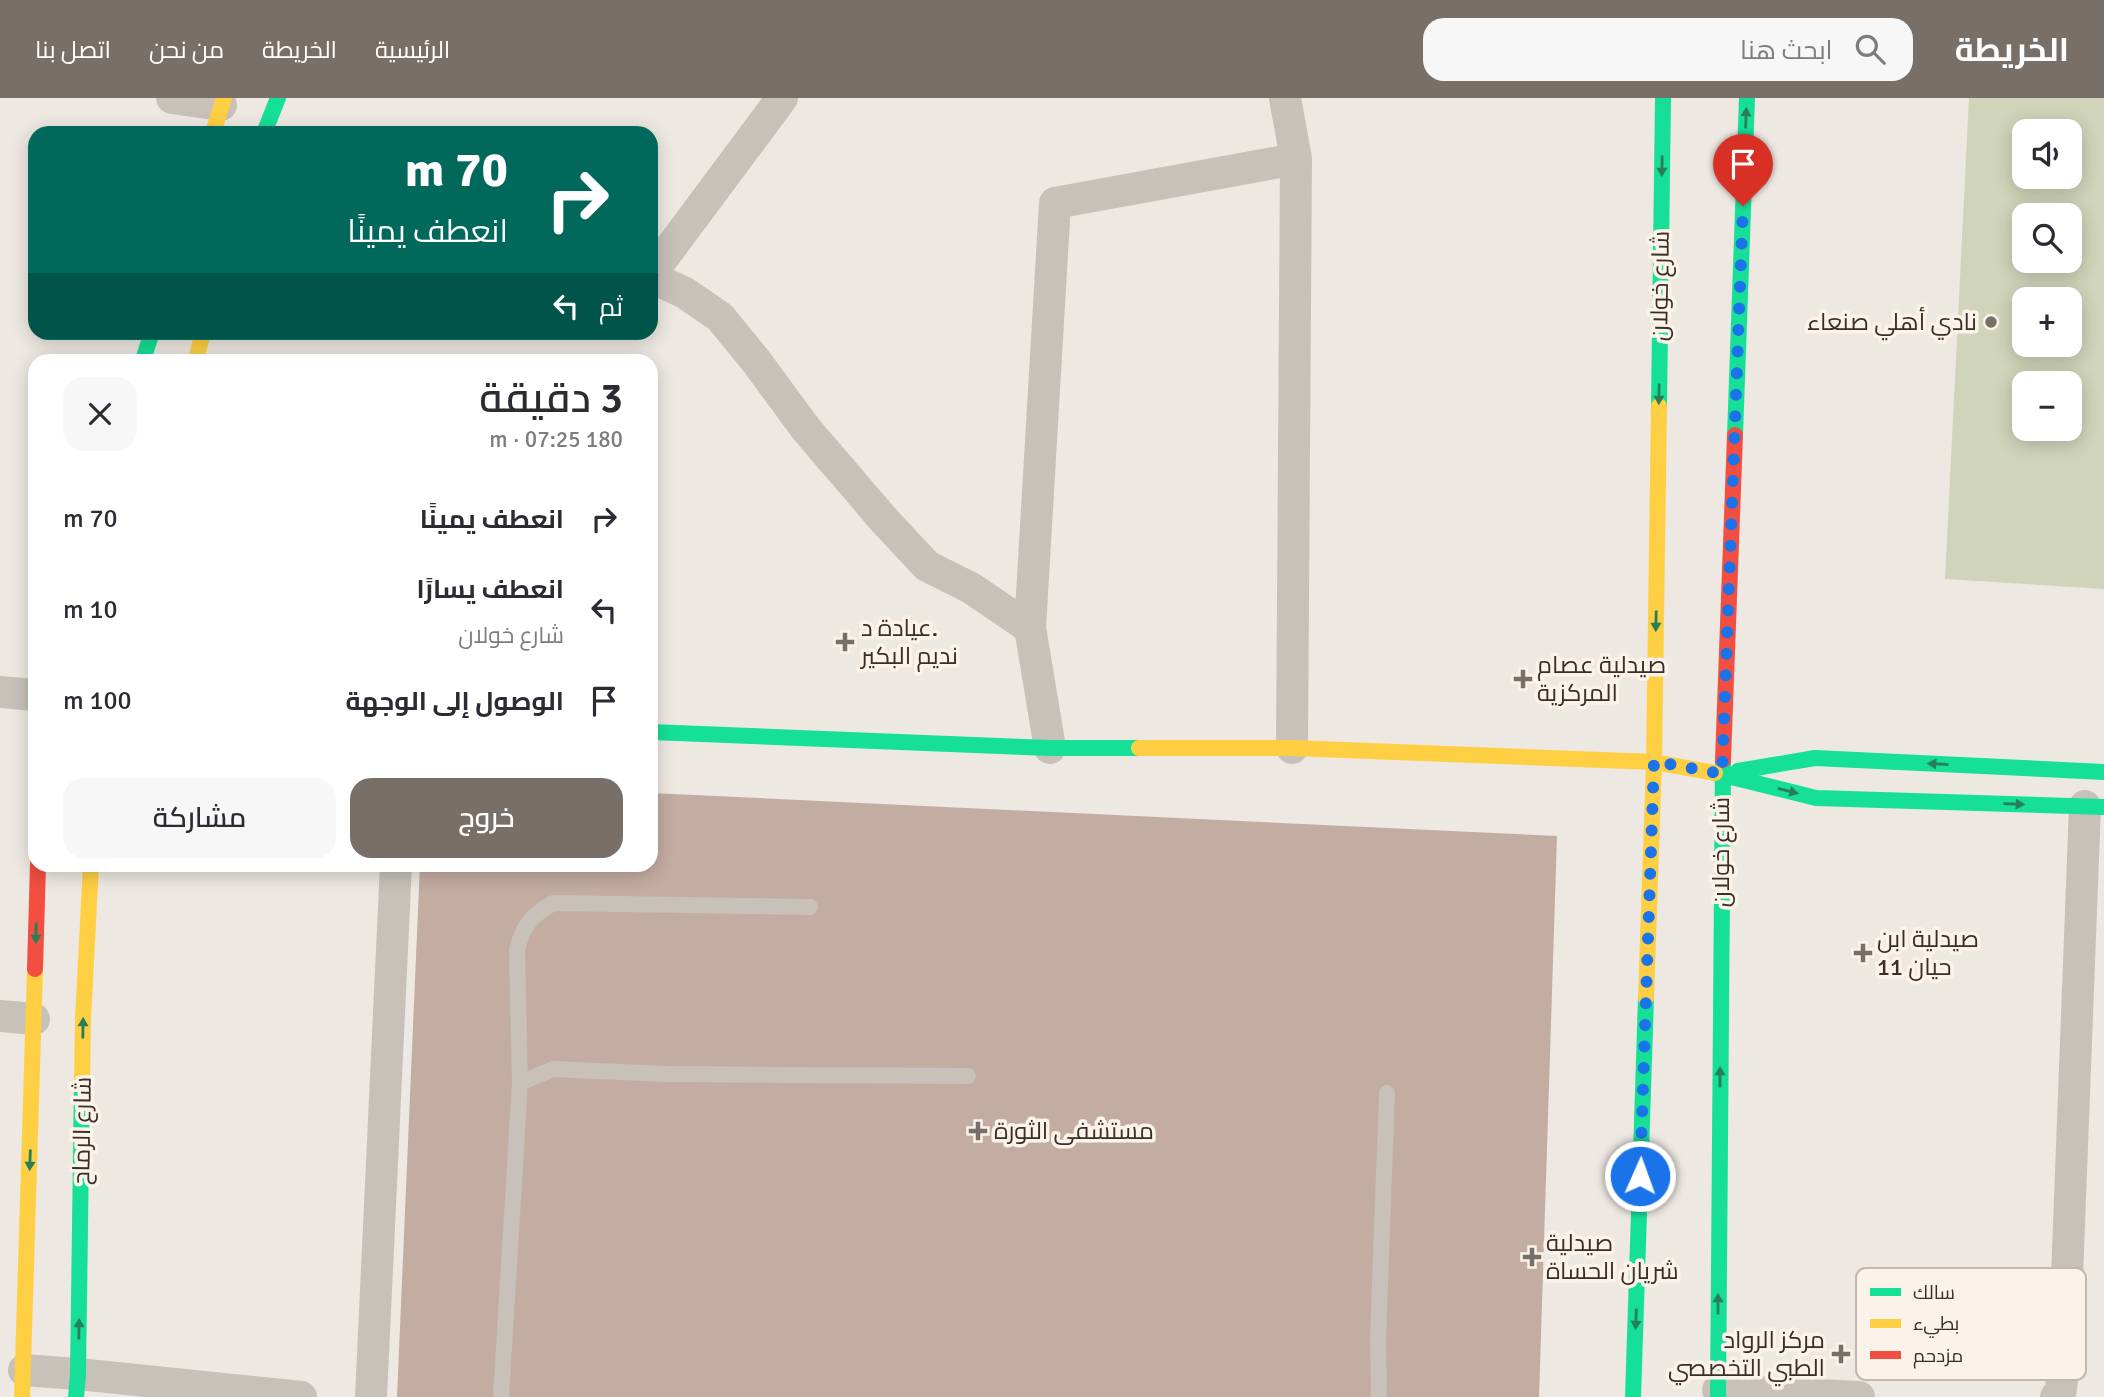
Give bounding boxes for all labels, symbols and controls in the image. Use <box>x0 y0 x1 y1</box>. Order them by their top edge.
search box <box>1423 18 1913 81</box>
icon: search <box>1851 30 1889 68</box>
text: الخريطة <box>1955 30 2069 71</box>
text: اتصل بنا <box>35 35 111 65</box>
text: من نحن <box>149 35 224 65</box>
text: الخريطة <box>262 35 337 65</box>
text: الرئيسية <box>375 35 450 65</box>
text: ابحث هنا <box>1740 35 1833 67</box>
one-way arrow <box>1740 107 1751 129</box>
map controls <box>2012 119 2082 441</box>
button: sound <box>2012 119 2082 189</box>
pin <box>1713 134 1773 206</box>
text: 70 m <box>405 140 508 200</box>
icon: arrive <box>1724 145 1762 183</box>
icon: right <box>532 154 623 245</box>
one-way arrow <box>1656 155 1668 177</box>
button: search <box>2012 203 2082 273</box>
text: انعطف يمينًا <box>347 212 508 251</box>
street label: شارع خولان <box>1644 231 1677 341</box>
icon: left <box>547 287 585 325</box>
button: + <box>2012 287 2082 357</box>
text: ثم <box>599 292 623 324</box>
place label: نادي أهلي صنعاء <box>1807 306 1977 341</box>
marker: نادي أهلي صنعاء <box>1983 314 1999 330</box>
button: − <box>2012 371 2082 441</box>
text: 3 دقيقة <box>479 373 623 424</box>
button: close <box>63 377 137 451</box>
one-way arrow <box>1653 383 1665 405</box>
text: 180 m · 07:25 <box>489 425 623 454</box>
icon: right <box>585 500 623 538</box>
text: 70 m <box>63 503 118 535</box>
text: انعطف يمينًا <box>420 504 564 536</box>
text: انعطف يسارًا <box>416 574 564 606</box>
icon: left <box>585 591 623 629</box>
text: 10 m <box>63 594 118 626</box>
one-way arrow <box>1650 610 1662 632</box>
place label: عيادة د. نديم البكير <box>859 613 958 672</box>
text: شارع خولان <box>458 621 564 650</box>
marker: عيادة د. نديم البكير <box>835 632 855 652</box>
place label: صيدلية عصام المركزية <box>1537 650 1666 708</box>
marker: صيدلية عصام المركزية <box>1515 671 1531 687</box>
icon: arrive <box>585 682 623 720</box>
text: 100 m <box>63 685 132 717</box>
text: الوصول إلى الوجهة <box>345 686 564 718</box>
one-way arrow <box>1927 759 1949 770</box>
button: مشاركة <box>63 778 336 858</box>
button: خروج <box>350 778 623 858</box>
one-way arrow <box>1778 786 1799 796</box>
street label: شارع خولان <box>1706 797 1737 907</box>
one-way arrow <box>2004 798 2026 809</box>
one-way arrow <box>30 922 42 944</box>
place label: صيدلية ابن حيان 11 <box>1877 924 1979 982</box>
marker: صيدلية ابن حيان 11 <box>1855 945 1871 961</box>
one-way arrow <box>78 1017 89 1039</box>
one-way arrow <box>1714 1066 1726 1088</box>
street label: شارع الرماح <box>66 1077 99 1185</box>
place label: مستشفى الثورة <box>994 1116 1154 1146</box>
marker: مستشفى الثورة <box>968 1121 988 1141</box>
position arrow <box>1603 1139 1677 1213</box>
one-way arrow <box>24 1149 36 1171</box>
place label: صيدلية شريان الحساة <box>1546 1228 1679 1286</box>
marker: صيدلية شريان الحساة <box>1524 1249 1540 1265</box>
legend <box>1856 1268 2086 1380</box>
text: سالك <box>1913 1281 1955 1305</box>
one-way arrow <box>1713 1293 1724 1315</box>
one-way arrow <box>1630 1309 1641 1331</box>
text: بطيء <box>1913 1312 1959 1338</box>
one-way arrow <box>73 1318 85 1340</box>
place label: مركز الرواد الطبي التخصصي <box>1668 1325 1825 1387</box>
marker: مركز الرواد الطبي التخصصي <box>1831 1344 1851 1364</box>
text: مزدحم <box>1913 1344 1963 1369</box>

